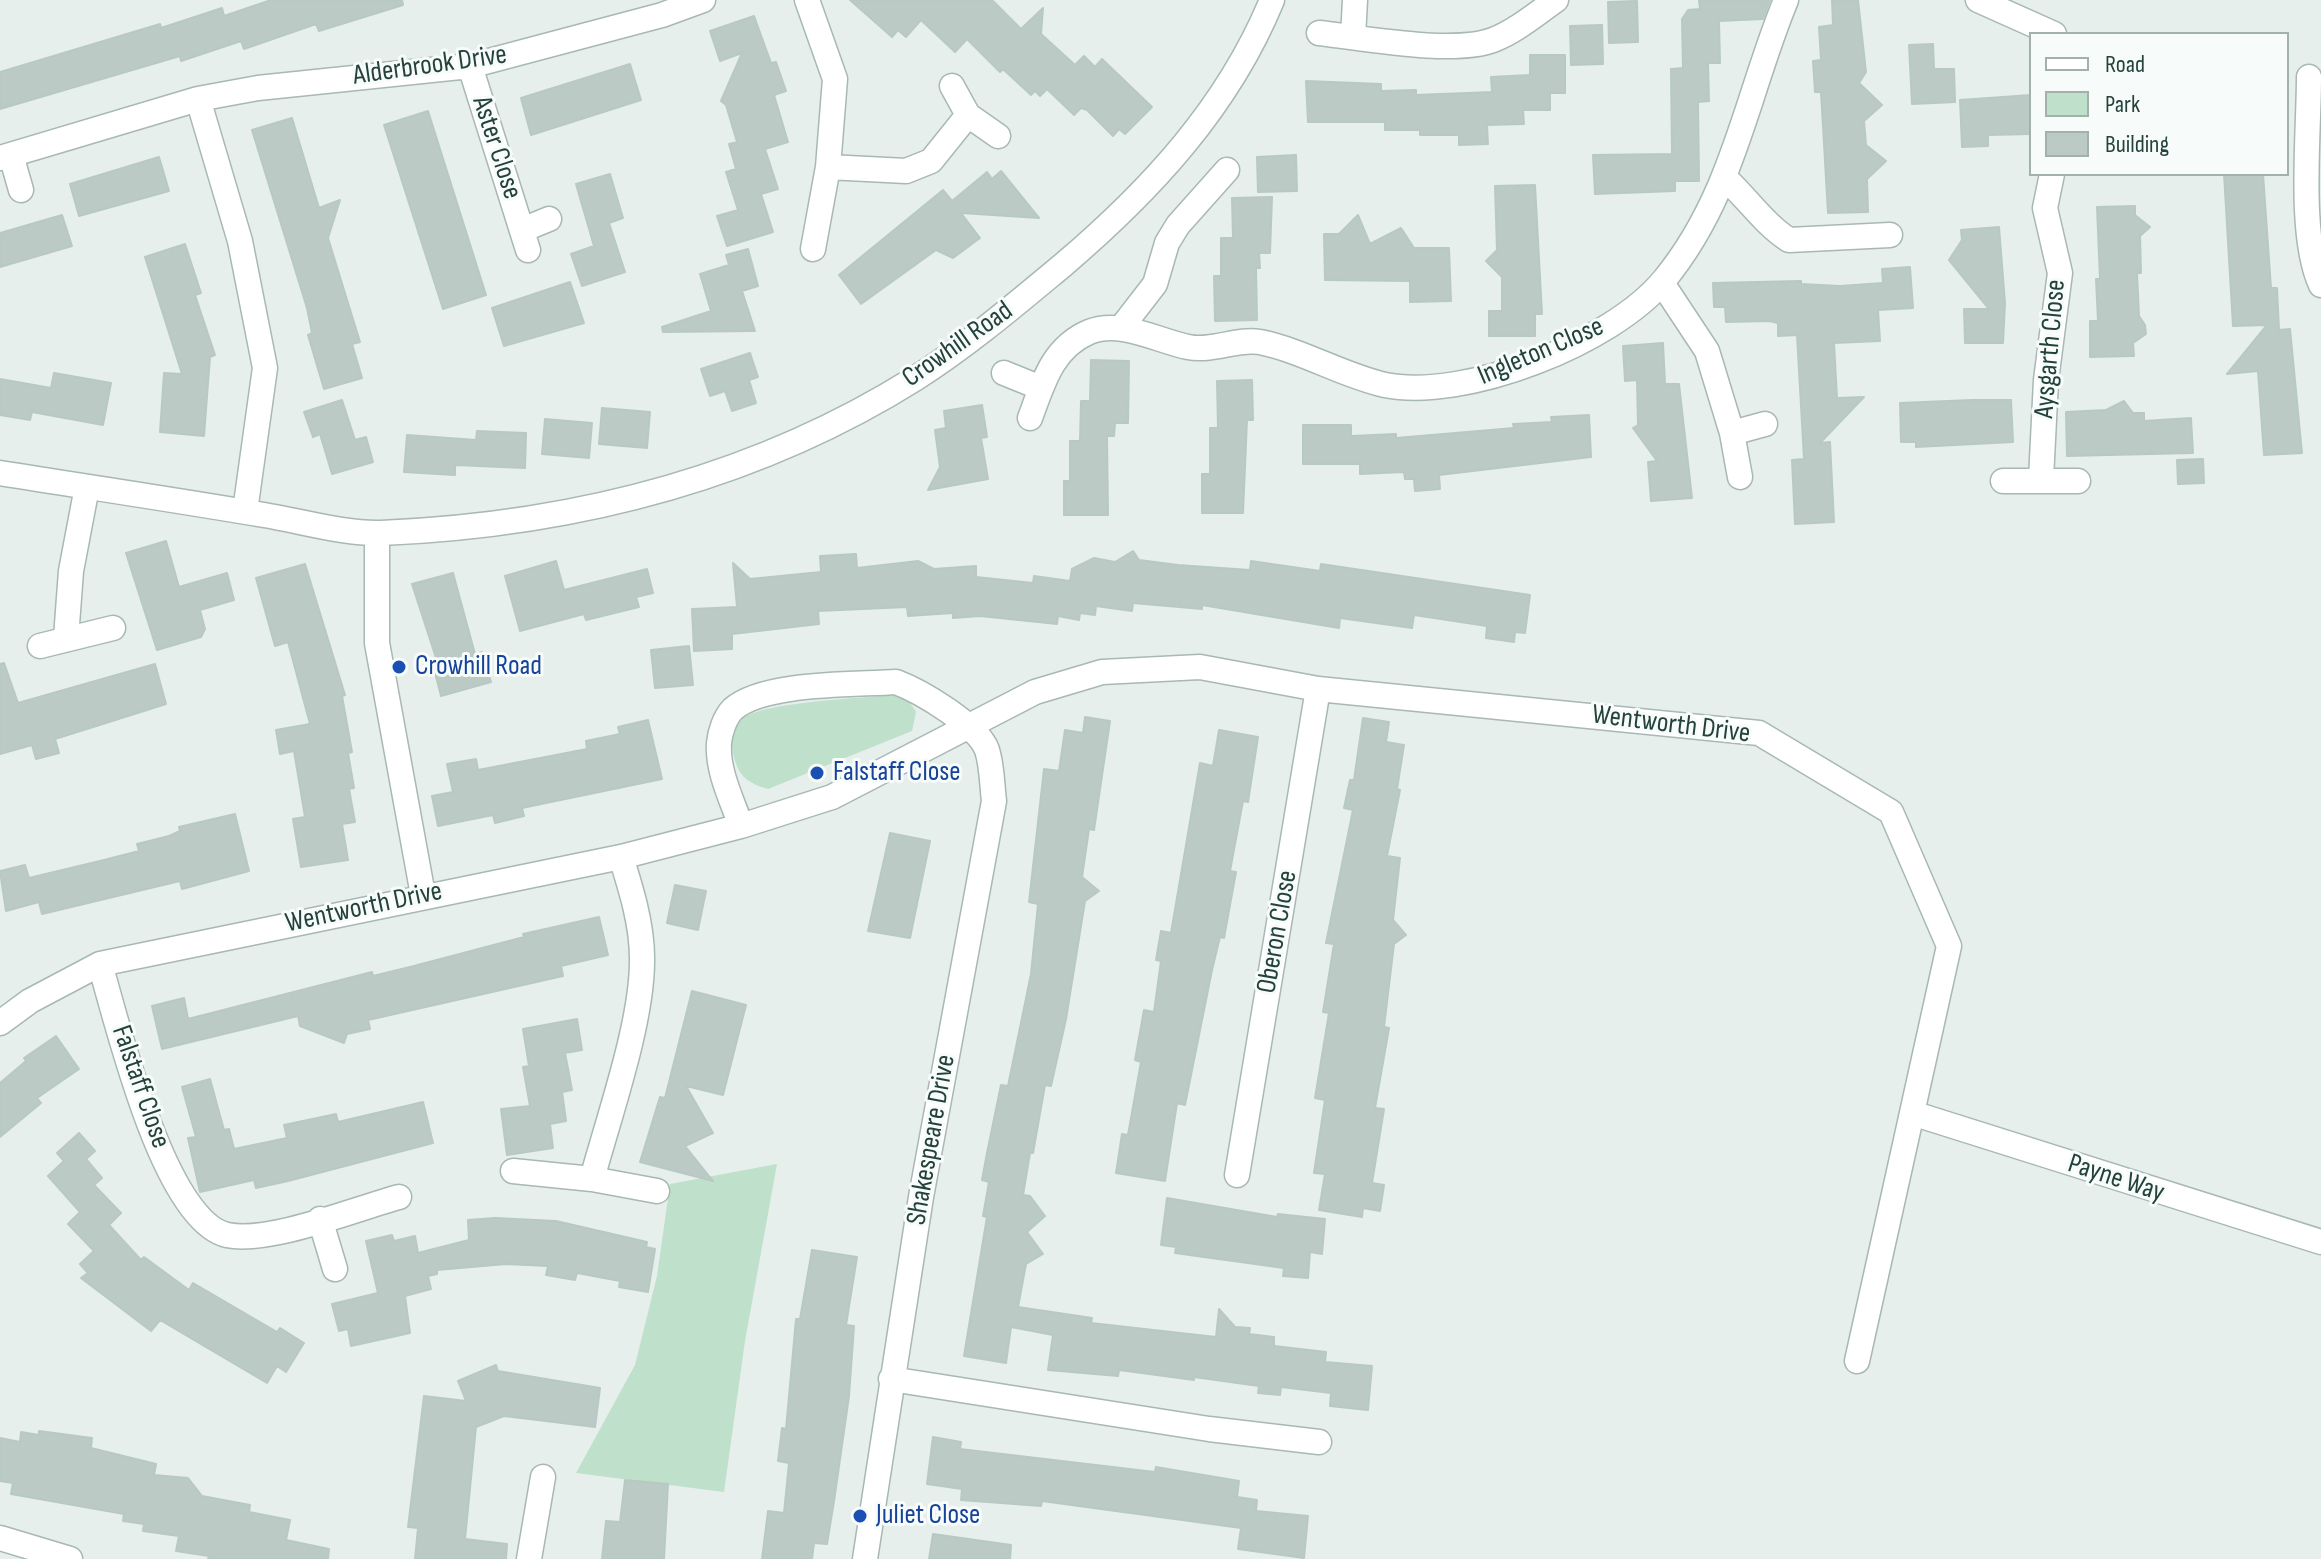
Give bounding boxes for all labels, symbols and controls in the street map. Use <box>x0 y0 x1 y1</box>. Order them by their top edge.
legend <box>2029 32 2289 176</box>
street label: Alderbrook Drive <box>351 39 509 93</box>
text: Road <box>2105 50 2145 79</box>
text: Park <box>2105 90 2140 119</box>
street label: Aster Close <box>464 92 528 204</box>
text: Building <box>2105 130 2169 159</box>
street label: Aysgarth Close <box>2028 278 2074 420</box>
street label: Crowhill Road <box>896 295 1020 395</box>
street label: Ingleton Close <box>1473 310 1609 394</box>
place label: Crowhill Road <box>415 650 542 684</box>
marker: Crowhill Road <box>390 658 408 676</box>
street label: Wentworth Drive <box>1590 699 1752 751</box>
place label: Falstaff Close <box>833 756 961 790</box>
marker: Falstaff Close <box>808 764 826 782</box>
street label: Oberon Close <box>1251 868 1305 996</box>
street label: Wentworth Drive <box>283 875 445 941</box>
street label: Falstaff Close <box>103 1021 177 1153</box>
street label: Shakespeare Drive <box>901 1052 963 1228</box>
street label: Payne Way <box>2064 1148 2168 1210</box>
place label: Juliet Close <box>876 1499 980 1533</box>
marker: Juliet Close <box>851 1507 869 1525</box>

